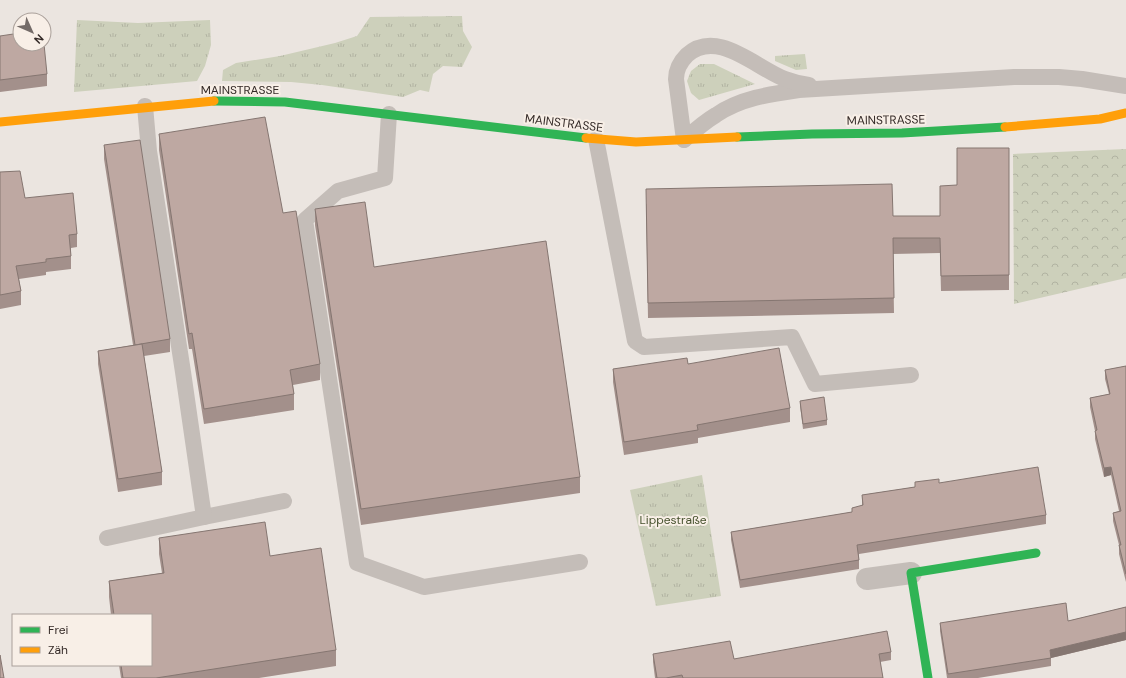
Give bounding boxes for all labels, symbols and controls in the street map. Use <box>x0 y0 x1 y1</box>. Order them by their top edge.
north arrow <box>12 12 52 52</box>
text: N <box>31 31 47 47</box>
street label: MAINSTRASSE <box>201 82 279 98</box>
street label: MAINSTRASSE <box>524 110 604 136</box>
street label: MAINSTRASSE <box>847 111 926 129</box>
park label: Lippestraße <box>639 512 707 528</box>
legend <box>12 614 152 666</box>
text: Frei <box>48 622 68 638</box>
text: Zäh <box>48 642 68 658</box>

